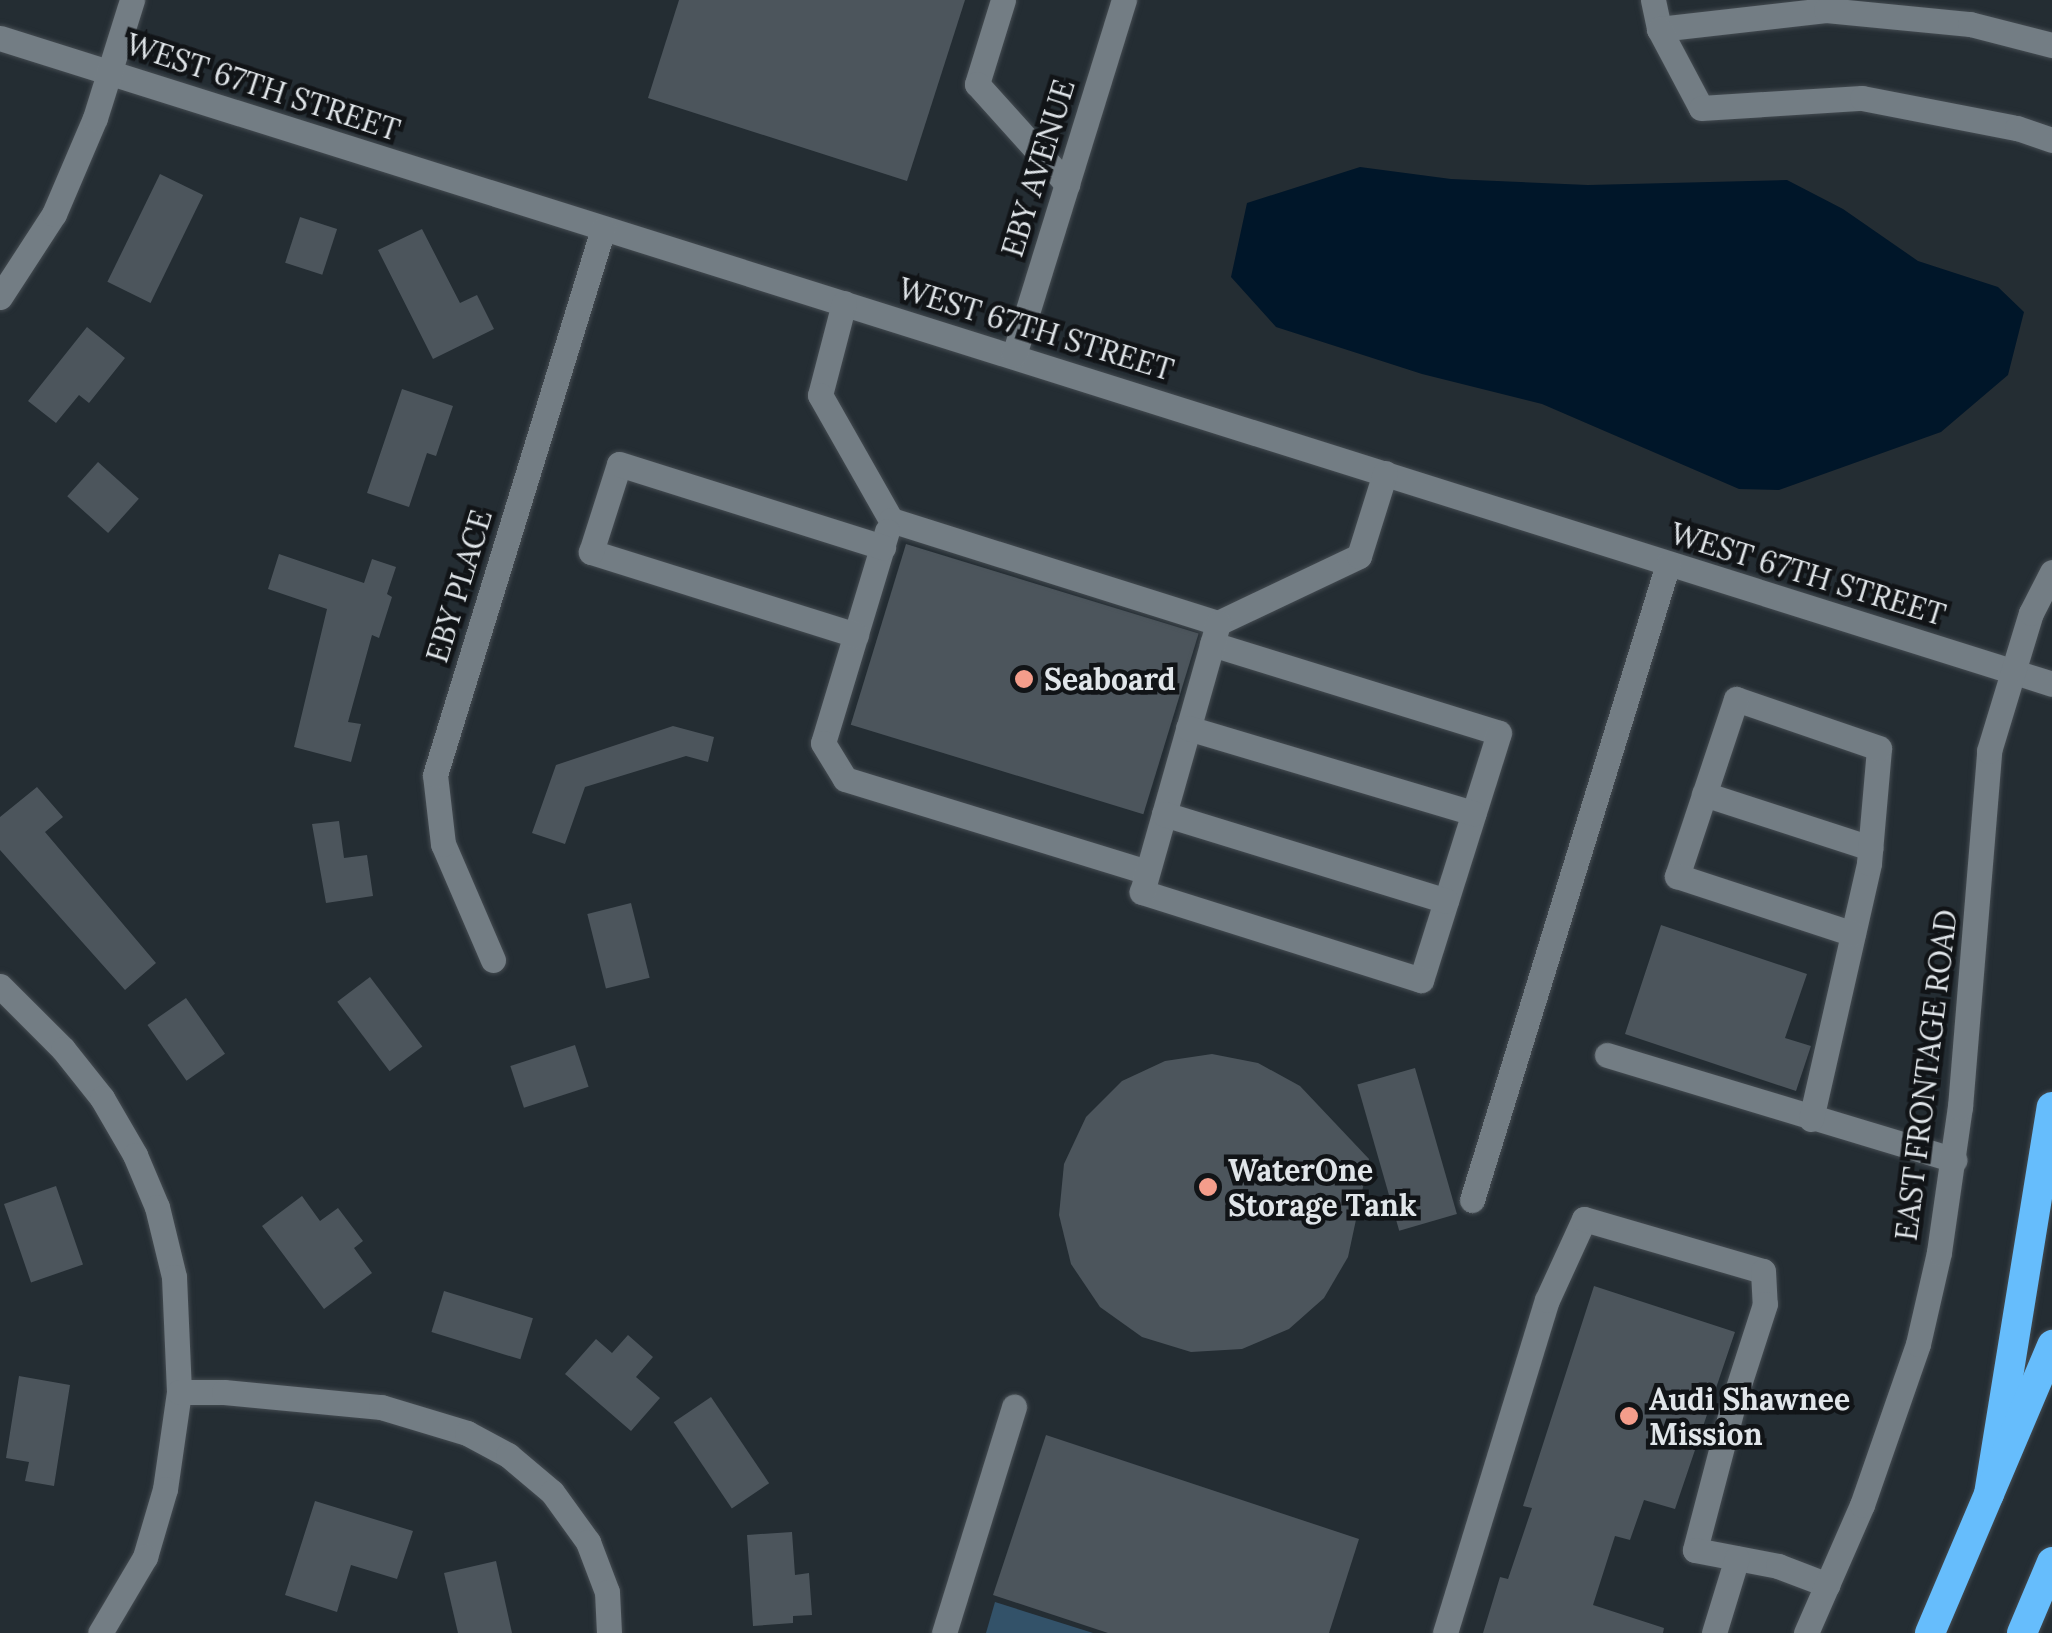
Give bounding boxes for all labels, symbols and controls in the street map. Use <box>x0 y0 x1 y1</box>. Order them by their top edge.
street label: WEST 67TH STREET <box>122 26 404 148</box>
street label: EBY AVENUE <box>994 75 1082 261</box>
street label: WEST 67TH STREET <box>894 270 1178 388</box>
street label: EBY PLACE <box>419 505 499 667</box>
street label: WEST 67TH STREET <box>1666 515 1950 633</box>
place label: Seaboard <box>1044 661 1176 697</box>
marker: Seaboard <box>1013 668 1035 690</box>
street label: EAST FRONTAGE ROAD <box>1888 907 1964 1243</box>
place label: WaterOne Storage Tank <box>1228 1152 1417 1222</box>
marker: WaterOne Storage Tank <box>1197 1176 1219 1198</box>
place label: Audi Shawnee Mission <box>1649 1381 1850 1452</box>
marker: Audi Shawnee Mission <box>1618 1405 1640 1427</box>

